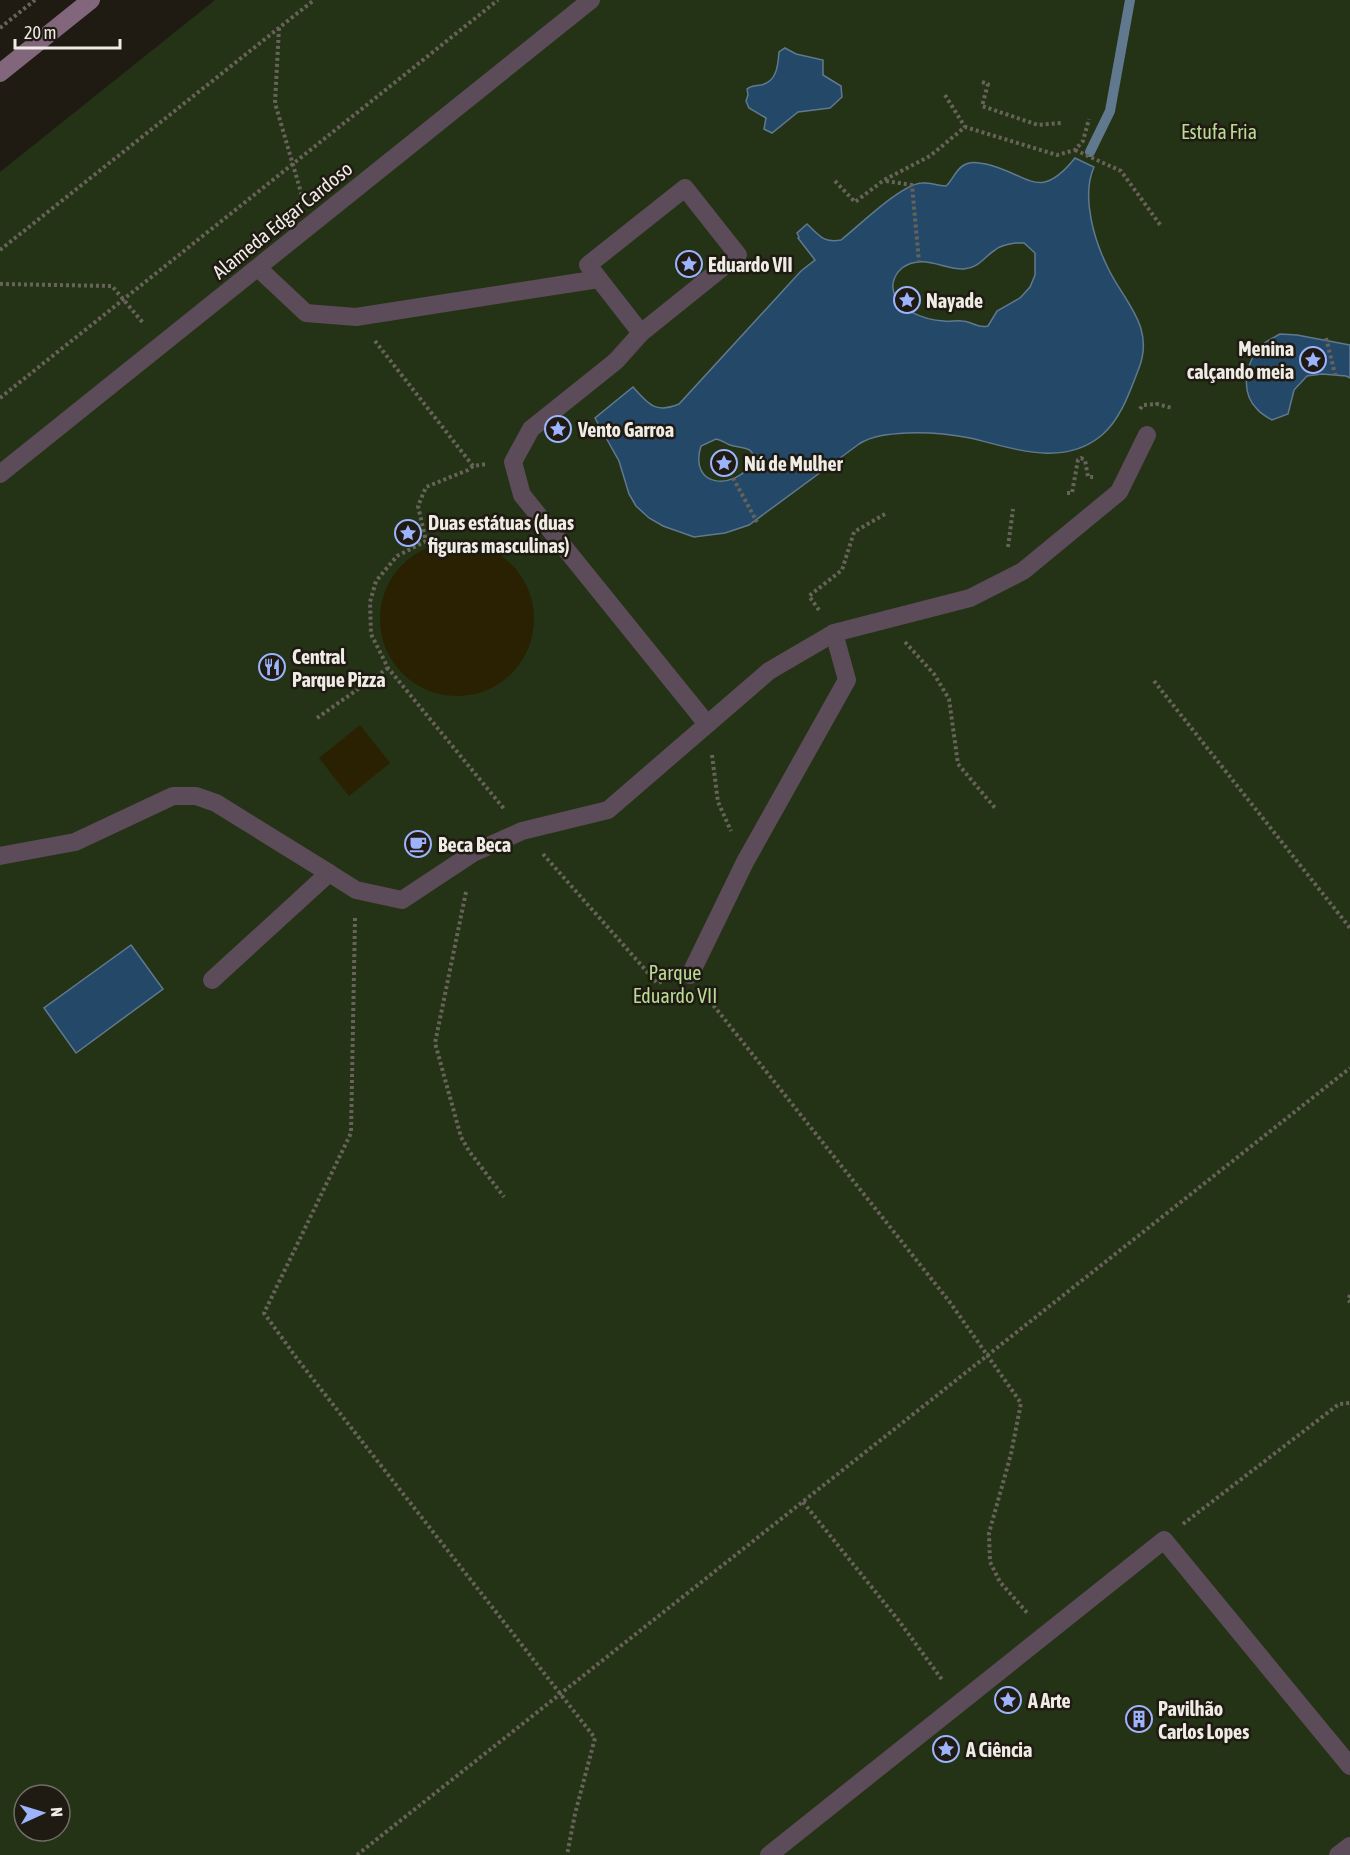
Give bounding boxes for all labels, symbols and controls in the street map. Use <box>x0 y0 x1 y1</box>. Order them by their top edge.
scale bar <box>15 12 120 50</box>
text: 20 m <box>24 22 56 43</box>
park label: Estufa Fria <box>1181 120 1257 143</box>
street label: Alameda Edgar Cardoso <box>208 157 356 283</box>
place icon: Eduardo VII <box>674 249 704 279</box>
place label: Eduardo VII <box>708 253 792 276</box>
place icon: Nayade <box>892 285 922 315</box>
place label: Nayade <box>926 289 983 312</box>
place label: Menina calçando meia <box>1187 337 1294 383</box>
place icon: Menina calçando meia <box>1298 345 1328 375</box>
place icon: Vento Garroa <box>543 414 573 444</box>
place label: Vento Garroa <box>577 418 674 441</box>
place icon: Nú de Mulher <box>709 448 739 478</box>
place label: Nú de Mulher <box>744 452 844 475</box>
place label: Duas estátuas (duas figuras masculinas) <box>427 511 574 557</box>
place icon: Duas estátuas (duas figuras masculinas) <box>393 518 423 548</box>
place label: Central Parque Pizza <box>292 645 385 691</box>
restaurant icon: Central Parque Pizza <box>257 652 287 682</box>
cafe icon: Beca Beca <box>403 829 433 859</box>
place label: Beca Beca <box>438 833 511 856</box>
park label: Parque Eduardo VII <box>633 961 717 1007</box>
place icon: A Arte <box>993 1685 1023 1715</box>
place label: A Arte <box>1027 1689 1071 1712</box>
place label: Pavilhão Carlos Lopes <box>1158 1697 1249 1743</box>
building icon: Pavilhão Carlos Lopes <box>1124 1704 1154 1734</box>
place icon: A Ciência <box>931 1734 961 1764</box>
place label: A Ciência <box>965 1738 1032 1761</box>
north arrow <box>12 1783 72 1843</box>
text: N <box>48 1807 66 1817</box>

